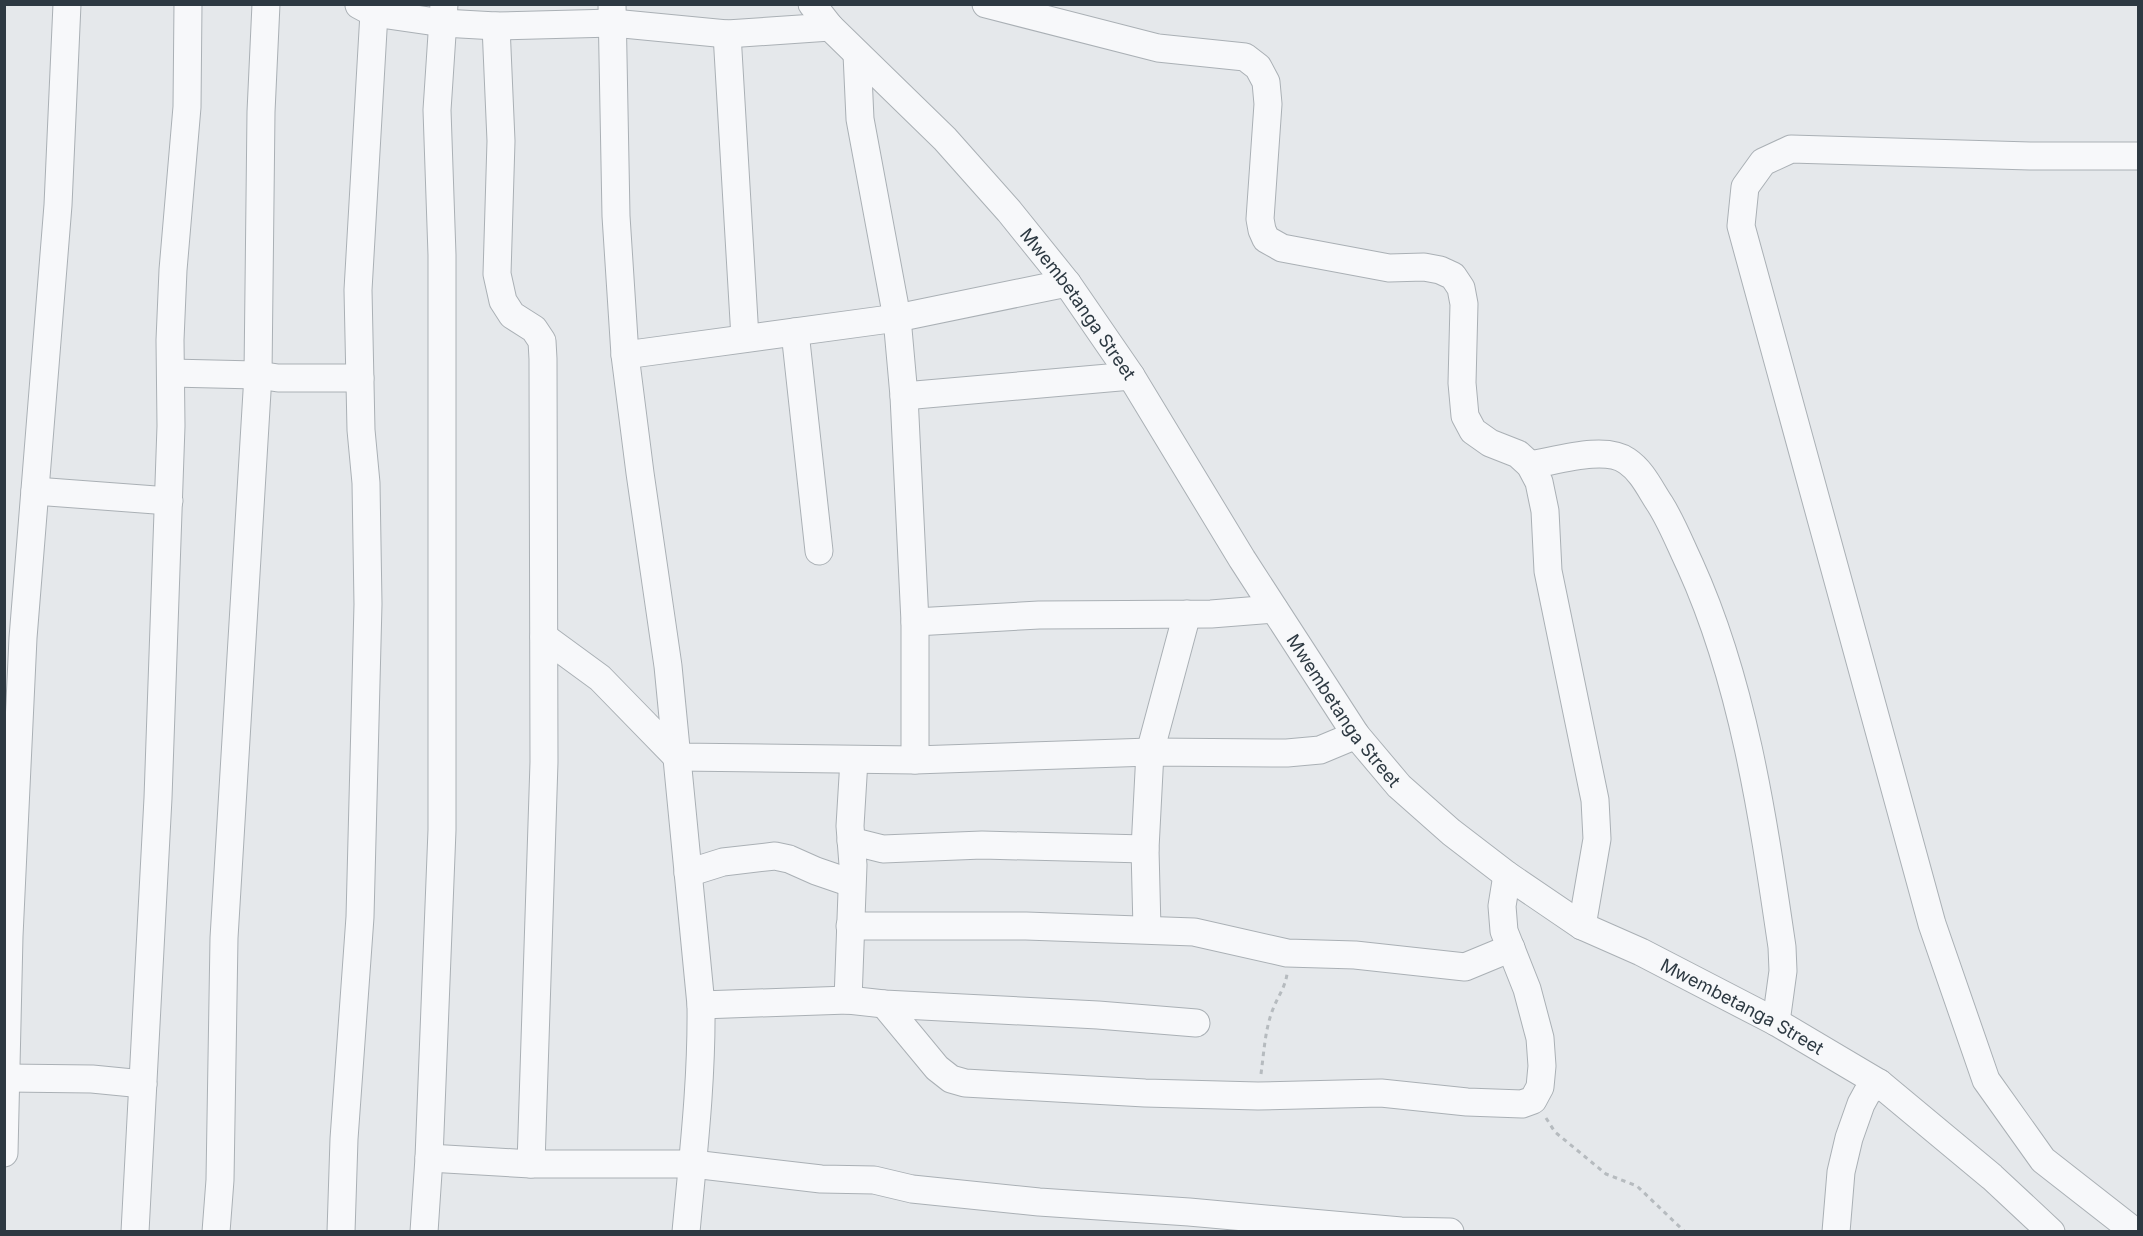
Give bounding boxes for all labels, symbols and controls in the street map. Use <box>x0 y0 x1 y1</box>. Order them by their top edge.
street label: Mwembetanga Street <box>1016 224 1141 383</box>
street label: Mwembetanga Street <box>1283 630 1405 791</box>
street label: Mwembetanga Street <box>1657 954 1828 1059</box>

